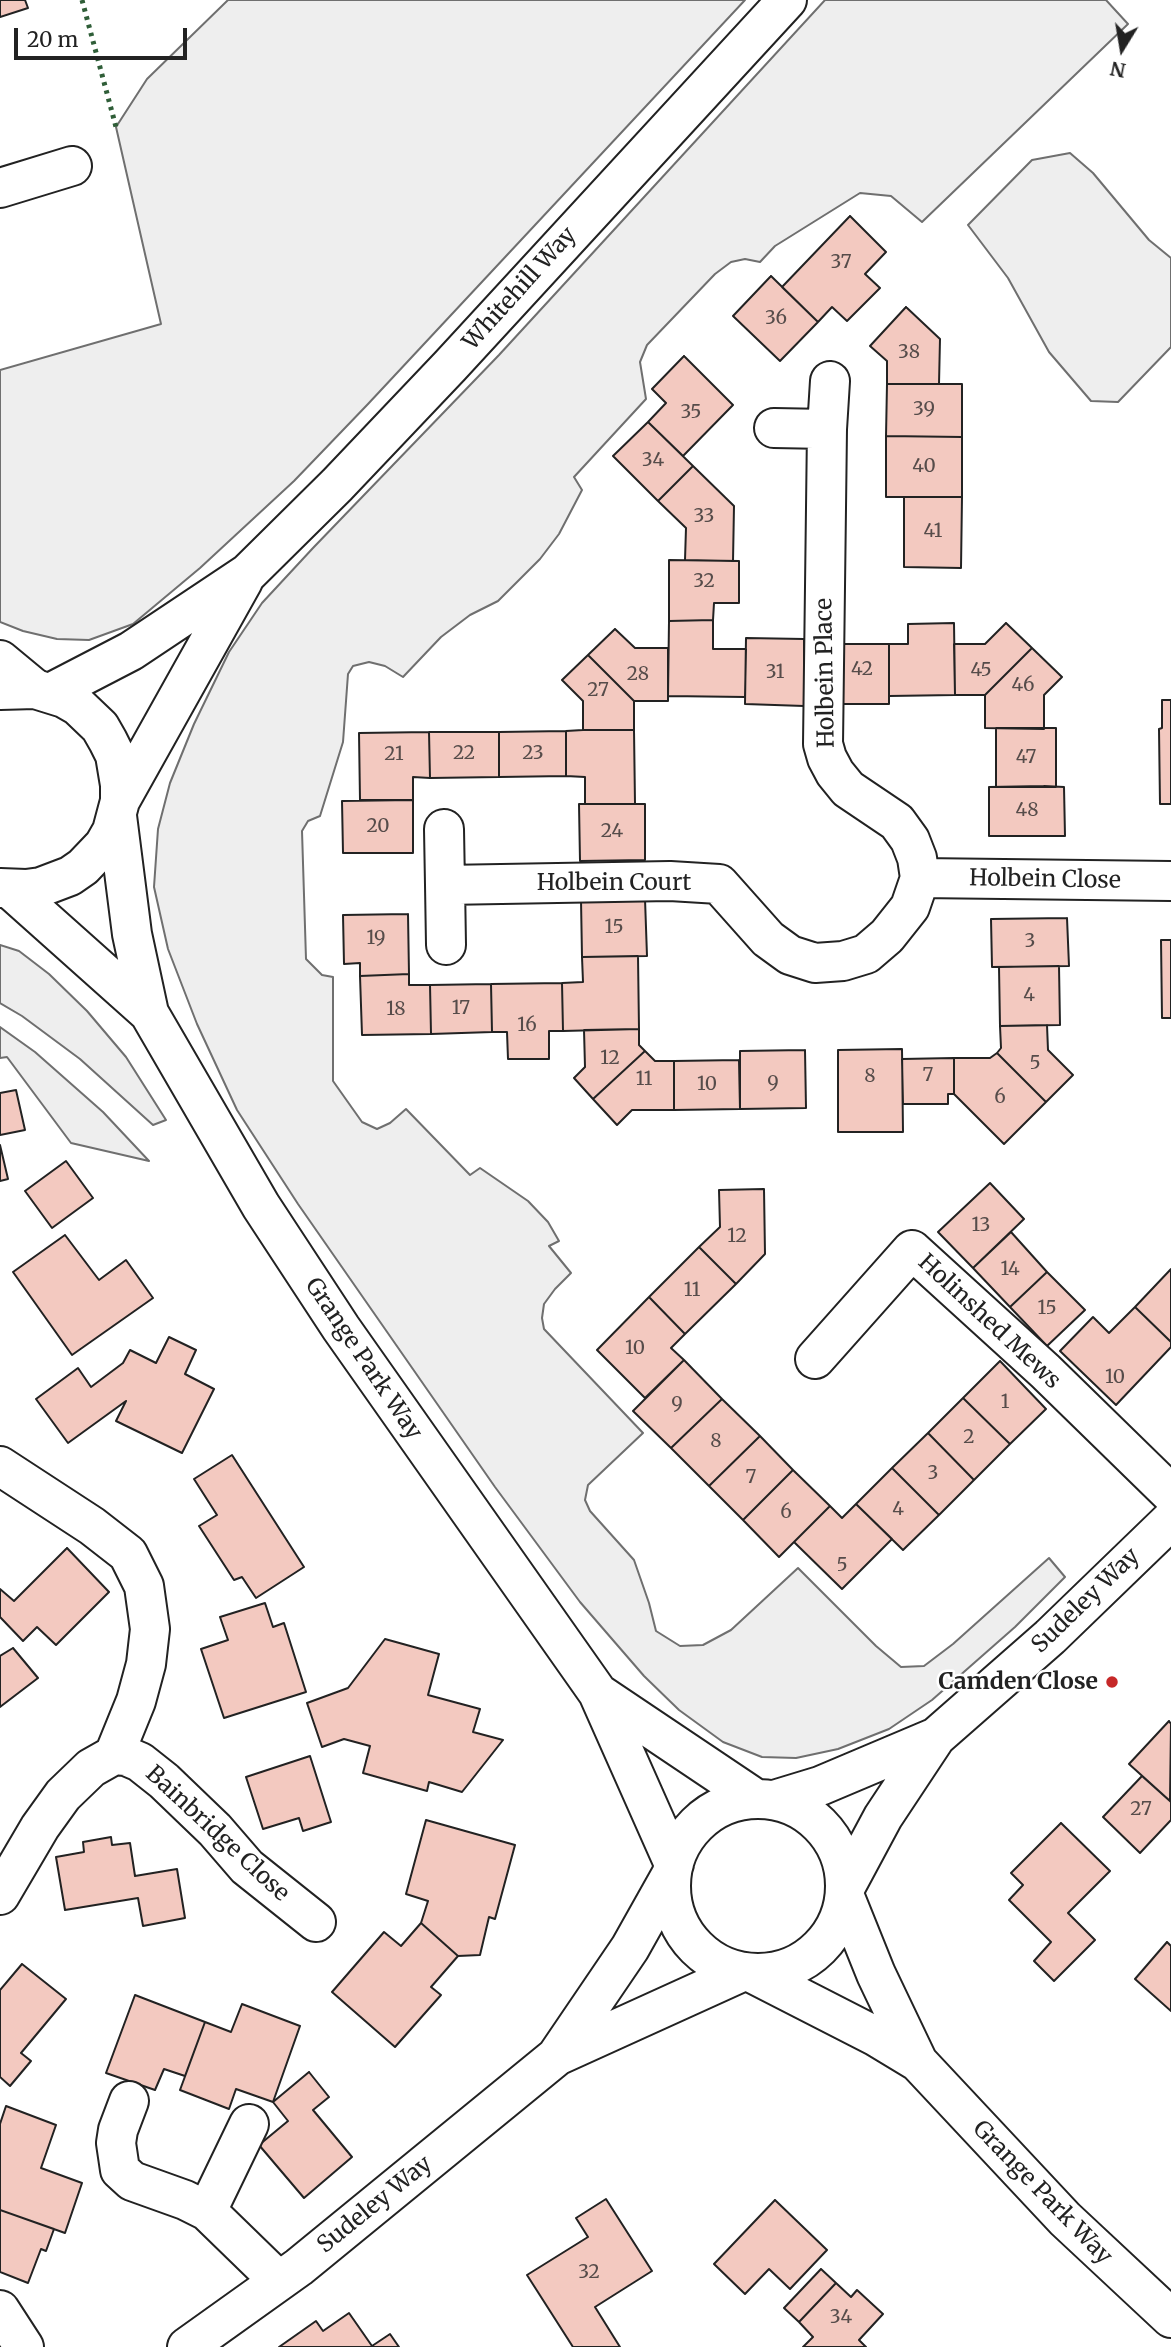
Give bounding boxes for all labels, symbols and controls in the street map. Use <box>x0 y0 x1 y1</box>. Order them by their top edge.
scale bar <box>18 14 191 58</box>
north arrow <box>1087 14 1157 84</box>
text: 20 m <box>27 26 78 53</box>
text: N <box>1108 56 1128 83</box>
street label: Whitehill Way <box>458 222 582 356</box>
house number: 37 <box>830 252 852 274</box>
house number: 36 <box>765 308 787 330</box>
house number: 38 <box>898 342 920 364</box>
house number: 39 <box>913 399 935 421</box>
house number: 35 <box>681 402 701 424</box>
house number: 34 <box>642 450 664 472</box>
house number: 40 <box>912 456 936 478</box>
house number: 33 <box>694 506 714 528</box>
house number: 41 <box>924 521 942 543</box>
house number: 32 <box>693 571 715 593</box>
street label: Holbein Place <box>811 598 841 748</box>
house number: 42 <box>851 659 873 681</box>
house number: 45 <box>970 660 992 682</box>
house number: 31 <box>766 662 784 684</box>
house number: 28 <box>627 664 649 686</box>
house number: 46 <box>1011 675 1035 697</box>
house number: 27 <box>587 680 609 702</box>
house number: 22 <box>453 743 475 765</box>
house number: 23 <box>522 743 544 765</box>
house number: 21 <box>384 744 404 766</box>
house number: 47 <box>1016 747 1036 769</box>
house number: 48 <box>1016 800 1038 822</box>
house number: 20 <box>366 816 390 838</box>
house number: 24 <box>601 821 623 843</box>
street label: Holbein Close <box>969 865 1121 895</box>
street label: Holbein Court <box>537 869 691 897</box>
house number: 15 <box>604 917 624 939</box>
house number: 19 <box>366 928 386 950</box>
house number: 3 <box>1025 931 1035 953</box>
house number: 4 <box>1023 985 1035 1007</box>
house number: 17 <box>452 998 470 1020</box>
house number: 18 <box>386 999 406 1021</box>
house number: 16 <box>517 1015 537 1037</box>
house number: 12 <box>600 1048 620 1070</box>
house number: 5 <box>1029 1053 1041 1075</box>
house number: 7 <box>923 1065 933 1087</box>
house number: 8 <box>864 1066 876 1088</box>
house number: 11 <box>636 1069 652 1091</box>
house number: 9 <box>767 1073 779 1095</box>
house number: 10 <box>697 1074 717 1096</box>
house number: 6 <box>994 1087 1006 1109</box>
house number: 13 <box>972 1215 990 1237</box>
house number: 12 <box>727 1226 747 1248</box>
street label: Holinshed Mews <box>912 1249 1066 1395</box>
house number: 14 <box>1000 1259 1020 1281</box>
street label: Grange Park Way <box>299 1273 427 1445</box>
house number: 11 <box>684 1280 700 1302</box>
house number: 15 <box>1037 1298 1057 1320</box>
house number: 10 <box>625 1338 645 1360</box>
house number: 10 <box>1105 1367 1125 1389</box>
house number: 1 <box>1001 1392 1009 1414</box>
house number: 9 <box>671 1394 683 1416</box>
house number: 2 <box>963 1427 975 1449</box>
house number: 8 <box>710 1431 722 1453</box>
house number: 3 <box>928 1463 938 1485</box>
house number: 7 <box>746 1467 756 1489</box>
house number: 4 <box>892 1499 904 1521</box>
house number: 6 <box>780 1502 792 1524</box>
street label: Sudeley Way <box>1026 1543 1146 1659</box>
house number: 5 <box>836 1555 848 1577</box>
place label: Camden Close <box>939 1668 1098 1696</box>
marker: Camden Close <box>1104 1674 1120 1690</box>
street label: Bainbridge Close <box>140 1760 294 1908</box>
house number: 27 <box>1130 1799 1152 1821</box>
street label: Grange Park Way <box>967 2116 1117 2270</box>
street label: Sudeley Way <box>312 2151 438 2259</box>
house number: 32 <box>578 2262 600 2284</box>
house number: 34 <box>830 2307 852 2329</box>

